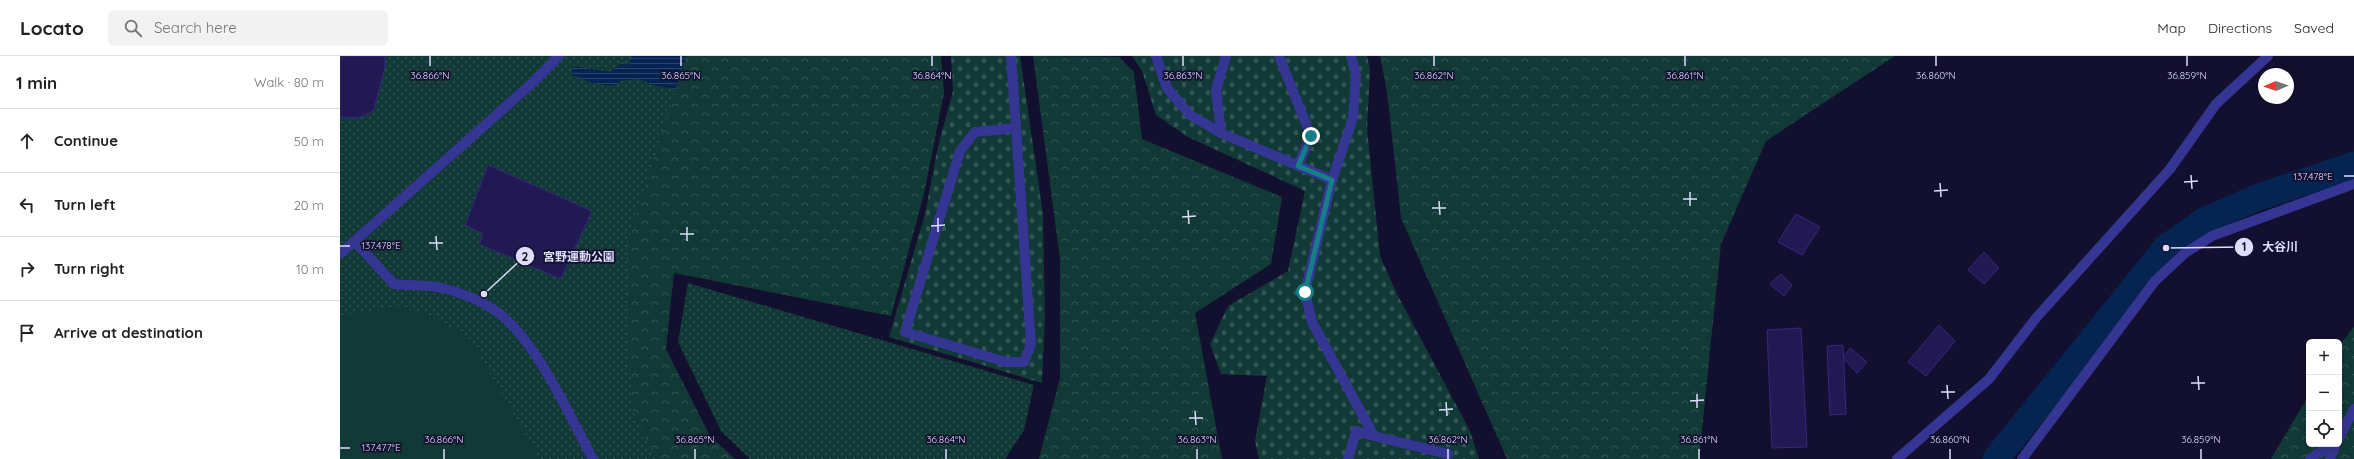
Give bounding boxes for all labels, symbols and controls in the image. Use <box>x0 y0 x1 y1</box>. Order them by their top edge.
search box <box>108 10 388 46</box>
text: Locato <box>20 16 84 40</box>
icon: search <box>122 17 144 39</box>
text: Search here <box>154 18 237 37</box>
text: Map <box>2157 19 2186 37</box>
text: Directions <box>2208 19 2272 37</box>
text: Saved <box>2294 19 2334 37</box>
north arrow <box>2258 68 2294 104</box>
text: 36.866°N <box>410 69 450 82</box>
text: 36.865°N <box>661 69 701 82</box>
text: 36.864°N <box>912 69 952 82</box>
text: 36.863°N <box>1163 69 1203 82</box>
text: 36.862°N <box>1414 69 1454 82</box>
text: 36.861°N <box>1666 69 1704 82</box>
text: 36.860°N <box>1916 69 1956 82</box>
text: 36.859°N <box>2167 69 2207 82</box>
text: 1 min <box>16 72 57 93</box>
text: Walk · 80 m <box>254 74 324 90</box>
route end <box>1302 127 1320 145</box>
icon: ahead <box>16 130 38 152</box>
text: Continue <box>54 131 118 150</box>
text: 50 m <box>294 133 324 149</box>
text: 137.478°E <box>2293 170 2333 183</box>
icon: left <box>16 194 38 216</box>
text: Turn left <box>54 195 116 214</box>
text: 20 m <box>294 197 324 213</box>
callout: 大谷川 <box>2234 235 2306 259</box>
text: 137.478°E <box>361 239 401 252</box>
text: 1 <box>2242 239 2246 254</box>
text: 大谷川 <box>2262 239 2298 254</box>
callout: 宮野運動公園 <box>515 244 623 268</box>
text: 2 <box>522 249 529 264</box>
text: 宮野運動公園 <box>543 249 615 264</box>
icon: right <box>16 258 38 280</box>
text: Turn right <box>54 259 125 278</box>
text: 10 m <box>296 261 324 277</box>
route start <box>1296 283 1314 301</box>
icon: arrive <box>16 322 38 344</box>
text: Arrive at destination <box>54 323 203 342</box>
map controls <box>2306 339 2342 447</box>
button: + <box>2306 339 2342 375</box>
button: − <box>2306 375 2342 411</box>
button: locate <box>2306 411 2342 447</box>
text: 36.866°N <box>424 433 464 446</box>
text: 36.865°N <box>675 433 715 446</box>
text: 36.864°N <box>926 433 966 446</box>
text: 36.863°N <box>1177 433 1217 446</box>
text: 36.862°N <box>1428 433 1468 446</box>
text: 36.861°N <box>1680 433 1718 446</box>
text: 36.860°N <box>1930 433 1970 446</box>
text: 36.859°N <box>2181 433 2221 446</box>
text: 137.477°E <box>361 441 401 454</box>

